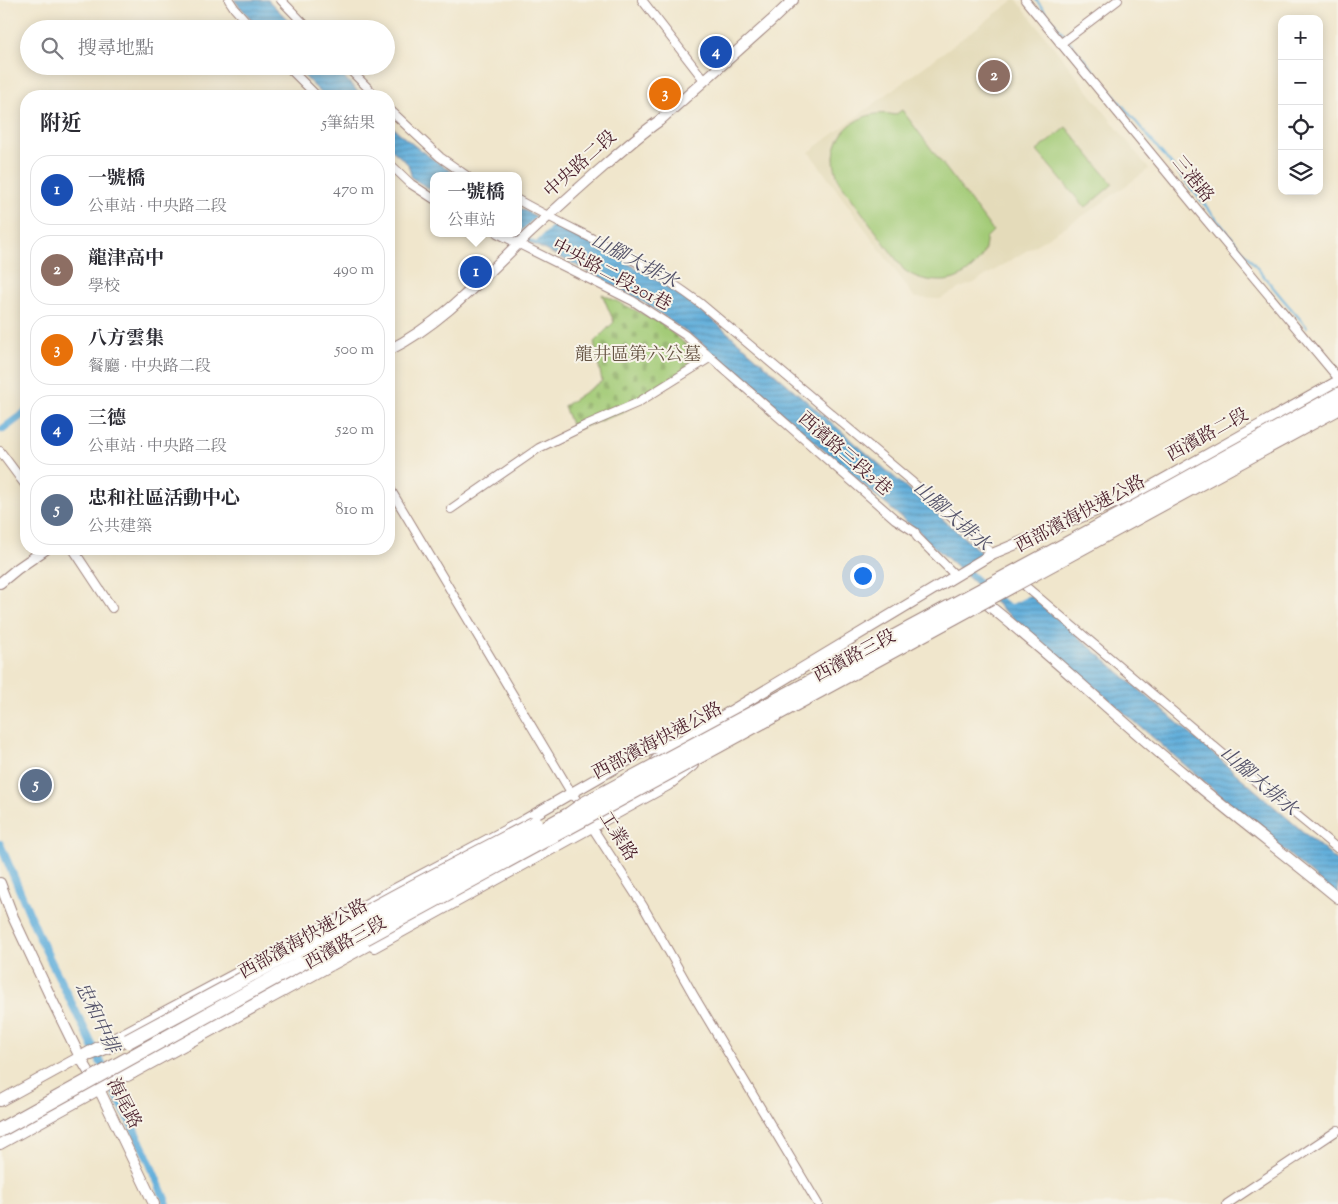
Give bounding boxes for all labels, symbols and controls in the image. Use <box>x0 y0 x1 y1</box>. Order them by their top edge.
map controls <box>1278 15 1323 195</box>
button: + <box>1278 15 1323 60</box>
search box <box>20 20 395 75</box>
pin: 4 <box>700 33 732 71</box>
icon: search <box>38 34 66 62</box>
text: 搜尋地點 <box>78 36 154 63</box>
pin: 2 <box>978 57 1010 95</box>
button: − <box>1278 60 1323 105</box>
pin: 3 <box>649 75 681 113</box>
button: locate <box>1278 105 1323 150</box>
text: 附近 <box>40 110 82 140</box>
text: 5筆結果 <box>322 113 375 136</box>
street label: 中央路二段 <box>539 125 623 205</box>
button: layers <box>1278 150 1323 195</box>
street label: 三港路 <box>1165 151 1219 209</box>
text: 一號橋 <box>88 166 145 193</box>
popup <box>430 172 522 237</box>
text: 1 <box>54 179 60 202</box>
text: 470 m <box>333 179 374 202</box>
text: 一號橋 <box>447 180 505 207</box>
text: 公車站 · 中央路二段 <box>88 196 227 219</box>
text: 公車站 <box>447 210 496 233</box>
water label: 山腳大排水 <box>586 228 684 297</box>
street label: 中央路二段201巷 <box>547 234 675 318</box>
text: 龍津高中 <box>88 246 164 273</box>
pin: 1 <box>460 253 492 291</box>
text: 2 <box>53 259 61 282</box>
text: 490 m <box>333 259 374 282</box>
text: 學校 <box>88 276 120 299</box>
text: 八方雲集 <box>88 326 164 353</box>
text: 3 <box>54 339 60 362</box>
text: 500 m <box>335 339 374 362</box>
park label: 龍井區第六公墓 <box>575 343 701 369</box>
text: 餐廳 · 中央路二段 <box>88 356 211 379</box>
street label: 西濱路二段 <box>1162 403 1254 469</box>
text: 三德 <box>88 406 126 433</box>
street label: 西濱路三段2巷 <box>792 407 896 503</box>
text: 4 <box>53 419 61 442</box>
text: 520 m <box>336 419 374 442</box>
text: 公車站 · 中央路二段 <box>88 436 227 459</box>
street label: 西部濱海快速公路 <box>1011 470 1151 560</box>
water label: 山腳大排水 <box>906 476 997 560</box>
text: 忠和社區活動中心 <box>88 486 240 513</box>
text: 5 <box>54 499 60 522</box>
text: 810 m <box>336 499 374 522</box>
text: 公共建築 <box>88 516 152 539</box>
your location <box>850 563 876 589</box>
street label: 西濱路三段 <box>809 624 901 690</box>
street label: 西部濱海快速公路 <box>588 697 728 787</box>
water label: 山腳大排水 <box>1213 741 1304 825</box>
pin: 5 <box>20 766 52 804</box>
street label: 工業路 <box>592 807 642 867</box>
street label: 西部濱海快速公路 <box>235 894 373 986</box>
street label: 西濱路三段 <box>300 911 392 977</box>
water label: 忠和中排 <box>67 978 126 1061</box>
street label: 海尾路 <box>99 1074 147 1134</box>

